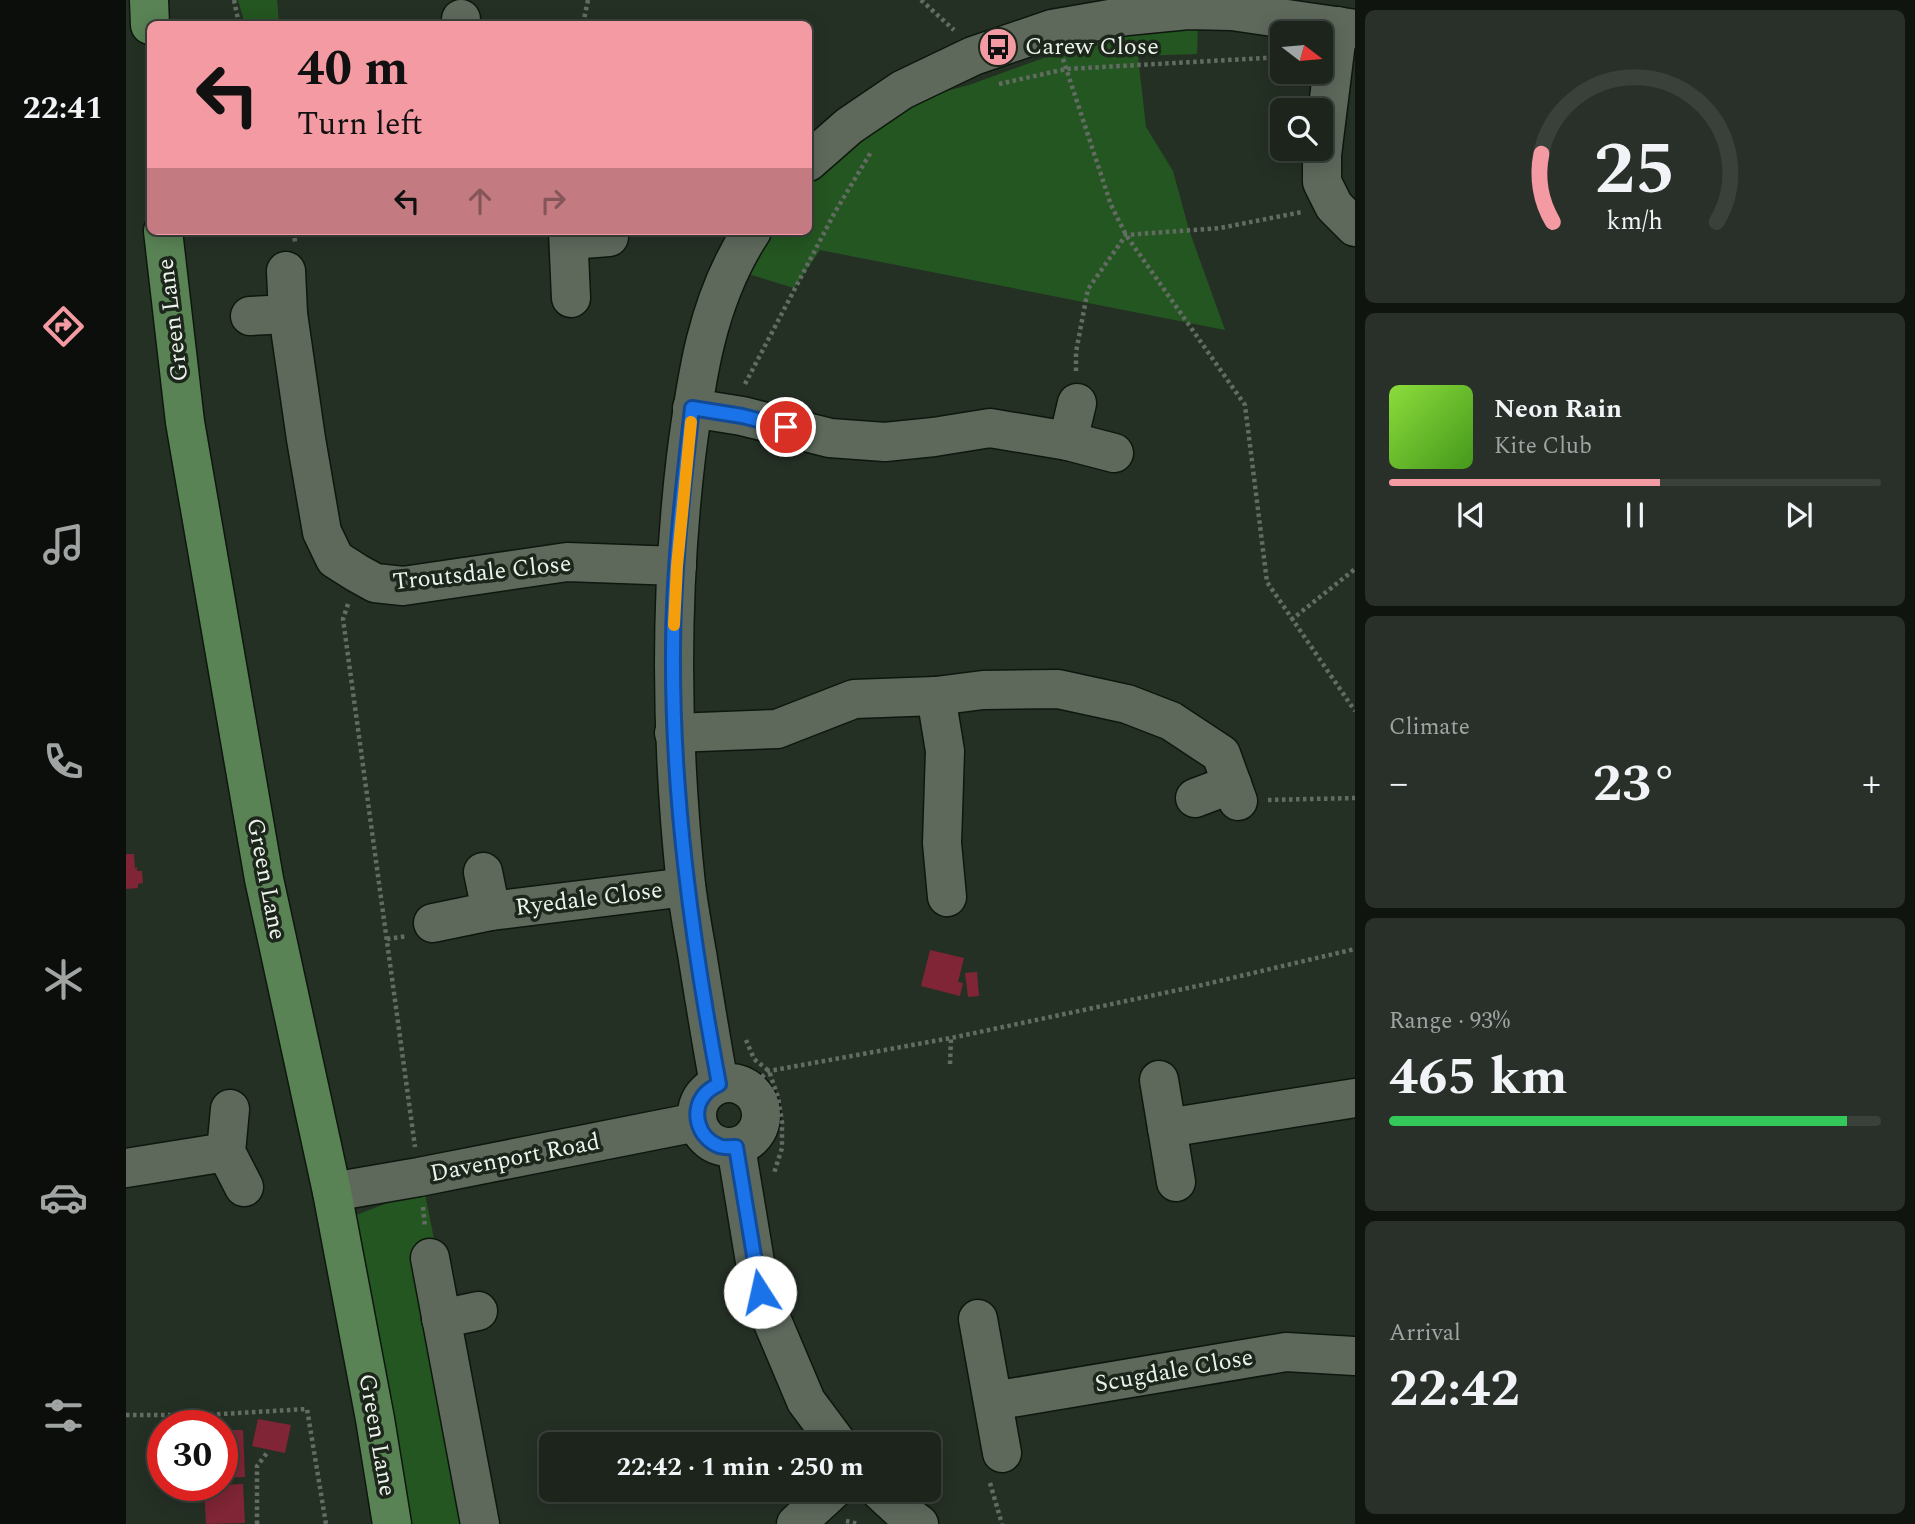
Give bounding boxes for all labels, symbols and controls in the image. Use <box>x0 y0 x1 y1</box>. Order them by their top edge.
north arrow <box>1270 21 1334 84</box>
map controls <box>1270 21 1333 161</box>
bus stop icon: Carew Close <box>977 26 1019 68</box>
place label: Carew Close <box>1025 29 1159 65</box>
text: 40 m <box>297 32 408 107</box>
icon: left <box>182 49 273 140</box>
text: 22:41 <box>23 84 103 133</box>
button: search <box>1270 98 1333 161</box>
text: Turn left <box>297 100 423 149</box>
text: 25 <box>1594 116 1676 227</box>
icon: left <box>388 182 426 220</box>
icon: ahead <box>461 182 499 220</box>
icon: right <box>534 182 572 220</box>
text: km/h <box>1607 203 1663 241</box>
street label: Green Lane <box>148 256 198 384</box>
icon: directions <box>39 302 88 351</box>
text: Neon Rain <box>1494 389 1622 429</box>
pin <box>756 397 816 457</box>
icon: arrive <box>767 408 805 446</box>
text: Kite Club <box>1494 429 1592 464</box>
icon: previous <box>1452 496 1490 534</box>
icon: pause <box>1616 496 1654 534</box>
icon: next <box>1780 496 1818 534</box>
icon: music <box>39 520 88 569</box>
street label: Troutsdale Close <box>391 546 573 600</box>
text: Climate <box>1389 710 1470 745</box>
icon: phone <box>39 737 88 786</box>
text: 23° <box>1593 745 1677 824</box>
text: − <box>1389 755 1408 813</box>
text: + <box>1862 755 1881 813</box>
street label: Green Lane <box>237 815 295 943</box>
street label: Ryedale Close <box>513 872 665 926</box>
icon: climate <box>39 955 88 1004</box>
text: Range · 93% <box>1389 1004 1510 1039</box>
text: 465 km <box>1389 1038 1568 1117</box>
street label: Davenport Road <box>427 1124 603 1192</box>
icon: car <box>39 1173 88 1222</box>
position arrow <box>723 1255 797 1329</box>
text: Arrival <box>1389 1316 1461 1351</box>
street label: Scugdale Close <box>1092 1339 1256 1403</box>
text: 22:42 <box>1389 1350 1520 1429</box>
street label: Green Lane <box>349 1371 405 1499</box>
icon: filters <box>39 1391 88 1440</box>
speed limit sign: 30 <box>147 1410 238 1501</box>
text: 22:42 · 1 min · 250 m <box>616 1447 864 1487</box>

